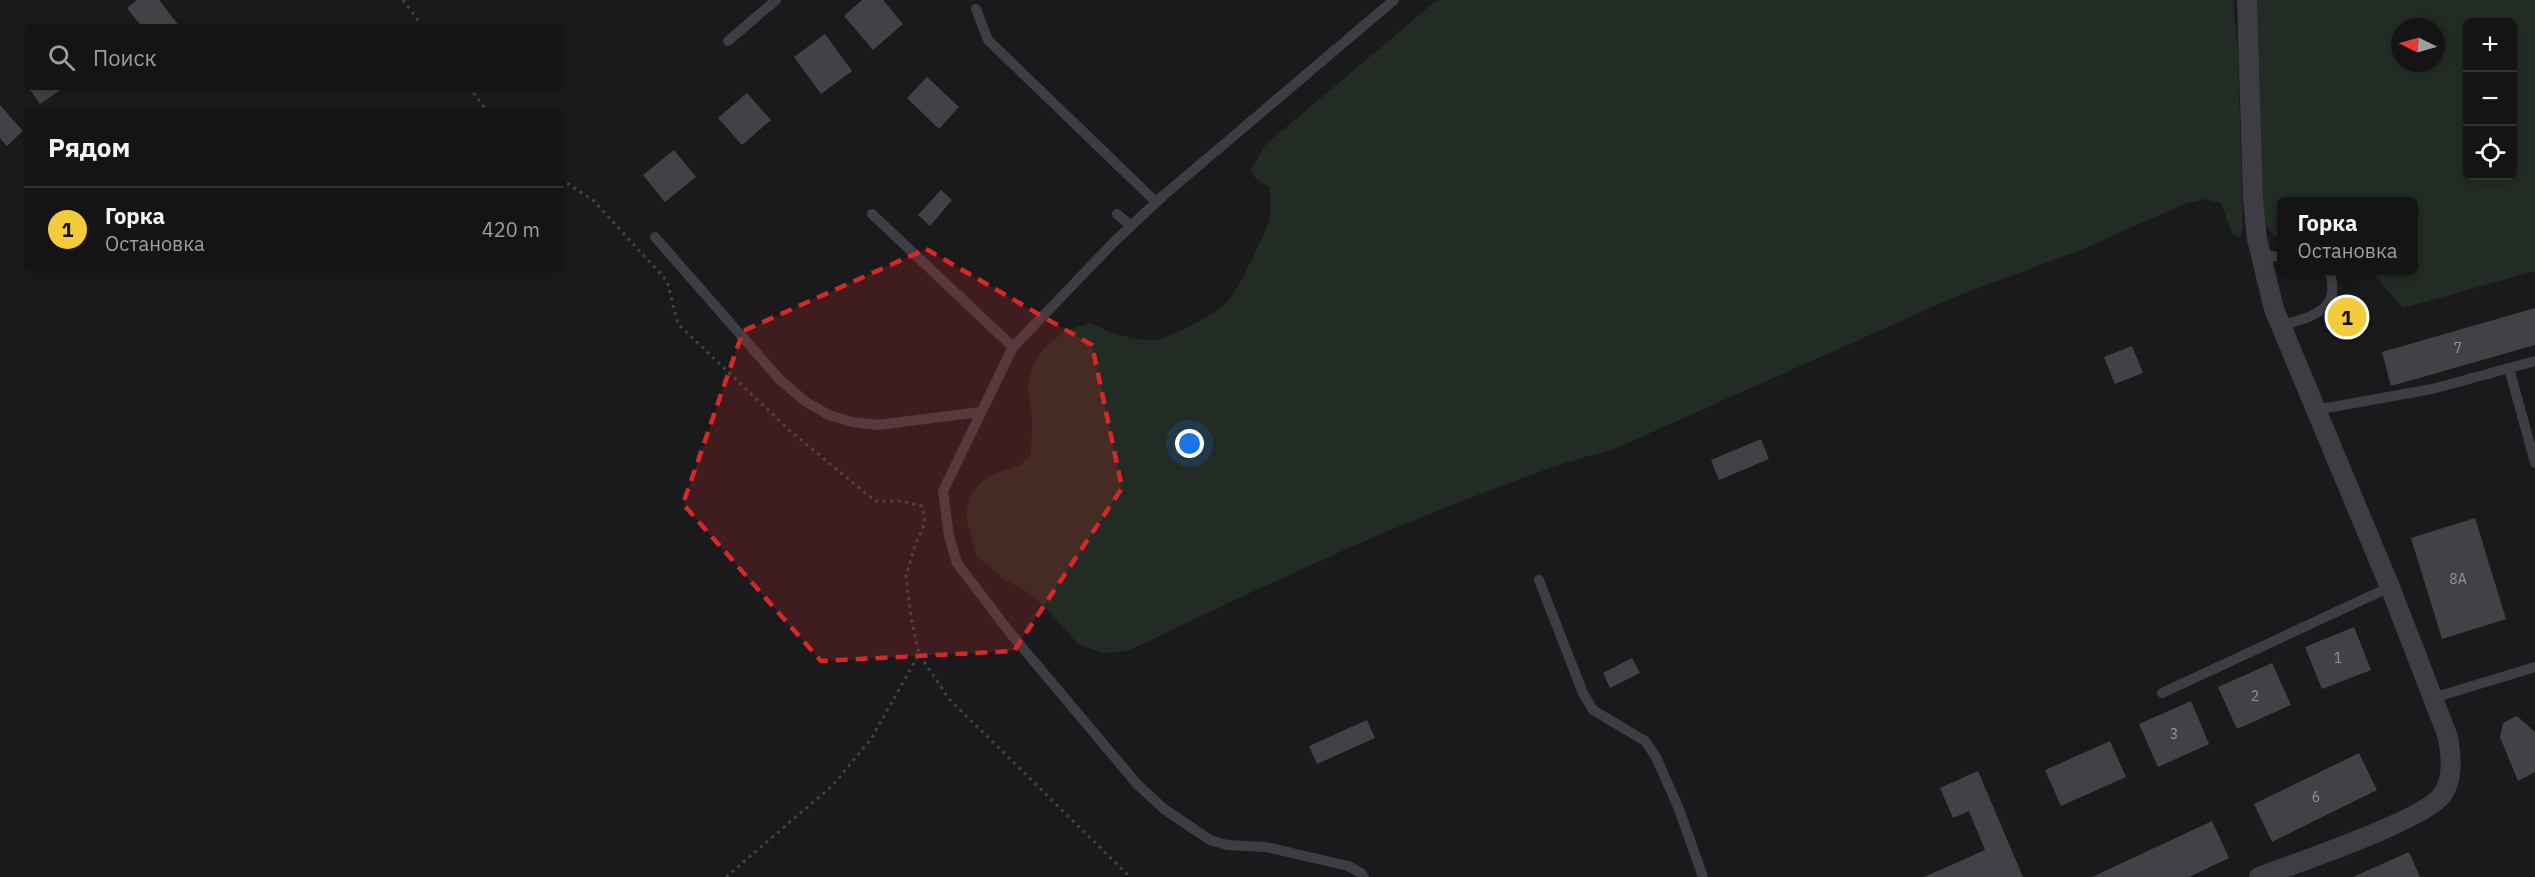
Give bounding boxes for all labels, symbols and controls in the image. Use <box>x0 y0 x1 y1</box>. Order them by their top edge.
north arrow <box>2391 18 2445 72</box>
map controls <box>2463 18 2517 180</box>
button: + <box>2463 18 2517 72</box>
search box <box>24 24 564 90</box>
icon: search <box>45 41 78 74</box>
text: Поиск <box>93 43 157 72</box>
button: − <box>2463 72 2517 126</box>
button: locate <box>2463 126 2517 180</box>
text: Рядом <box>48 130 130 164</box>
popup <box>2277 197 2418 275</box>
text: Горка <box>105 201 165 230</box>
text: Горка <box>2298 208 2358 237</box>
text: 1 <box>62 216 74 243</box>
text: 420 m <box>482 216 540 243</box>
text: Остановка <box>105 230 205 257</box>
text: Остановка <box>2298 237 2397 264</box>
pin: 1 <box>2328 294 2366 340</box>
house number: 7 <box>2454 339 2462 357</box>
your location <box>1175 429 1204 458</box>
house number: 8А <box>2449 570 2467 588</box>
house number: 1 <box>2334 649 2342 667</box>
house number: 2 <box>2251 687 2259 705</box>
house number: 3 <box>2170 725 2178 743</box>
house number: 6 <box>2312 788 2320 806</box>

